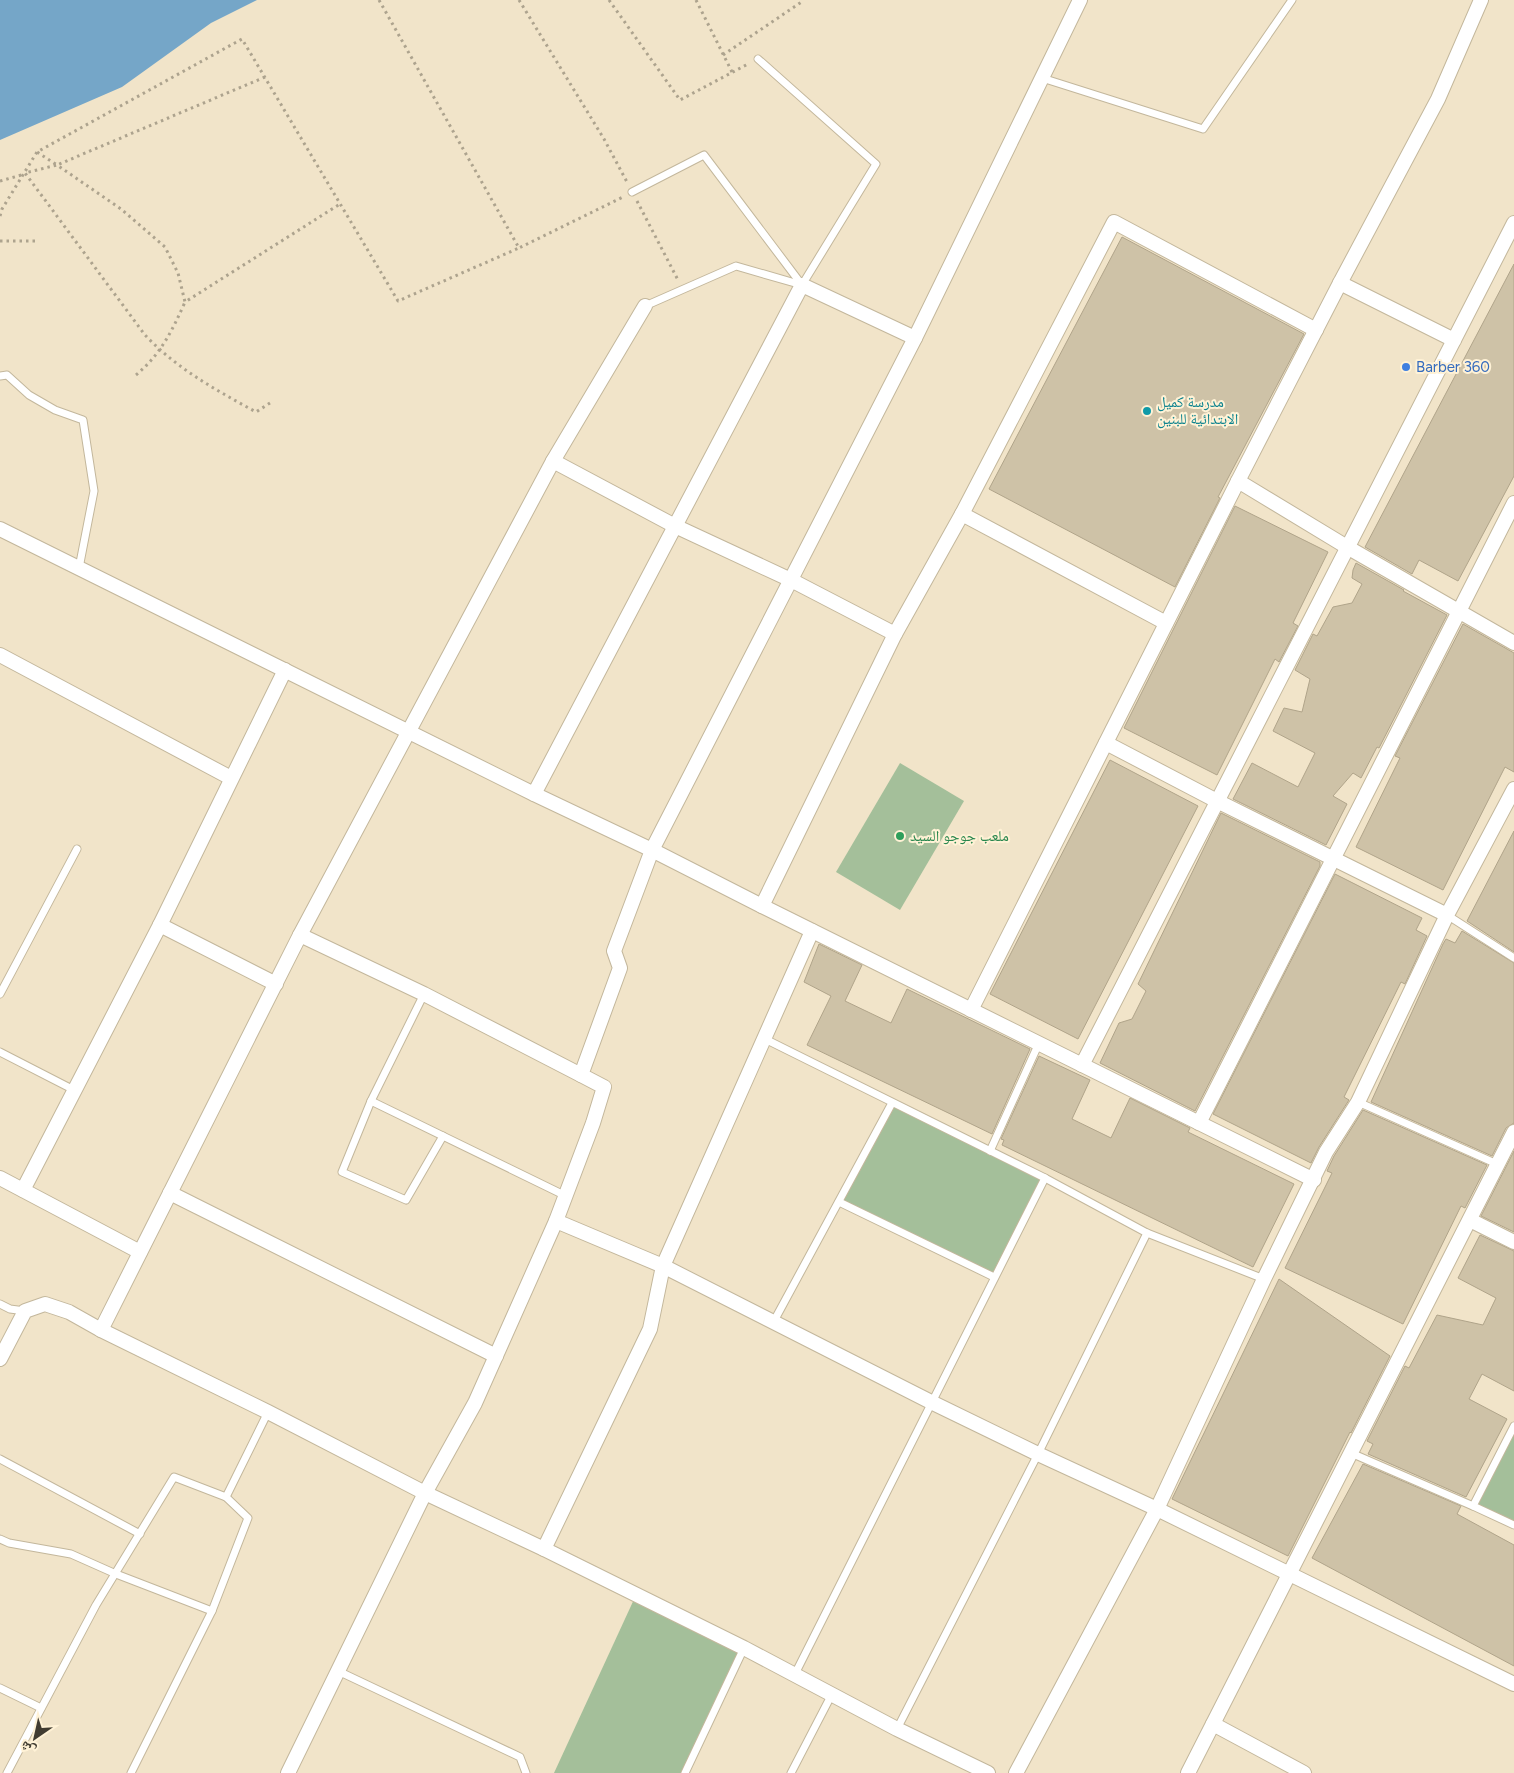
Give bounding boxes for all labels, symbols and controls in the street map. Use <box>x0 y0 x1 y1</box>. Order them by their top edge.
place label: Barber 360 <box>1416 358 1490 376</box>
marker: Barber 360 <box>1400 361 1412 373</box>
place label: مدرسة كميل الابتدائية للبنين <box>1157 393 1238 429</box>
marker: مدرسة كميل الابتدائية للبنين <box>1141 405 1153 417</box>
place label: ملعب جوجو السيد <box>910 827 1009 845</box>
marker: ملعب جوجو السيد <box>894 830 906 842</box>
north arrow <box>10 1713 60 1763</box>
text: ش <box>17 1737 39 1760</box>

